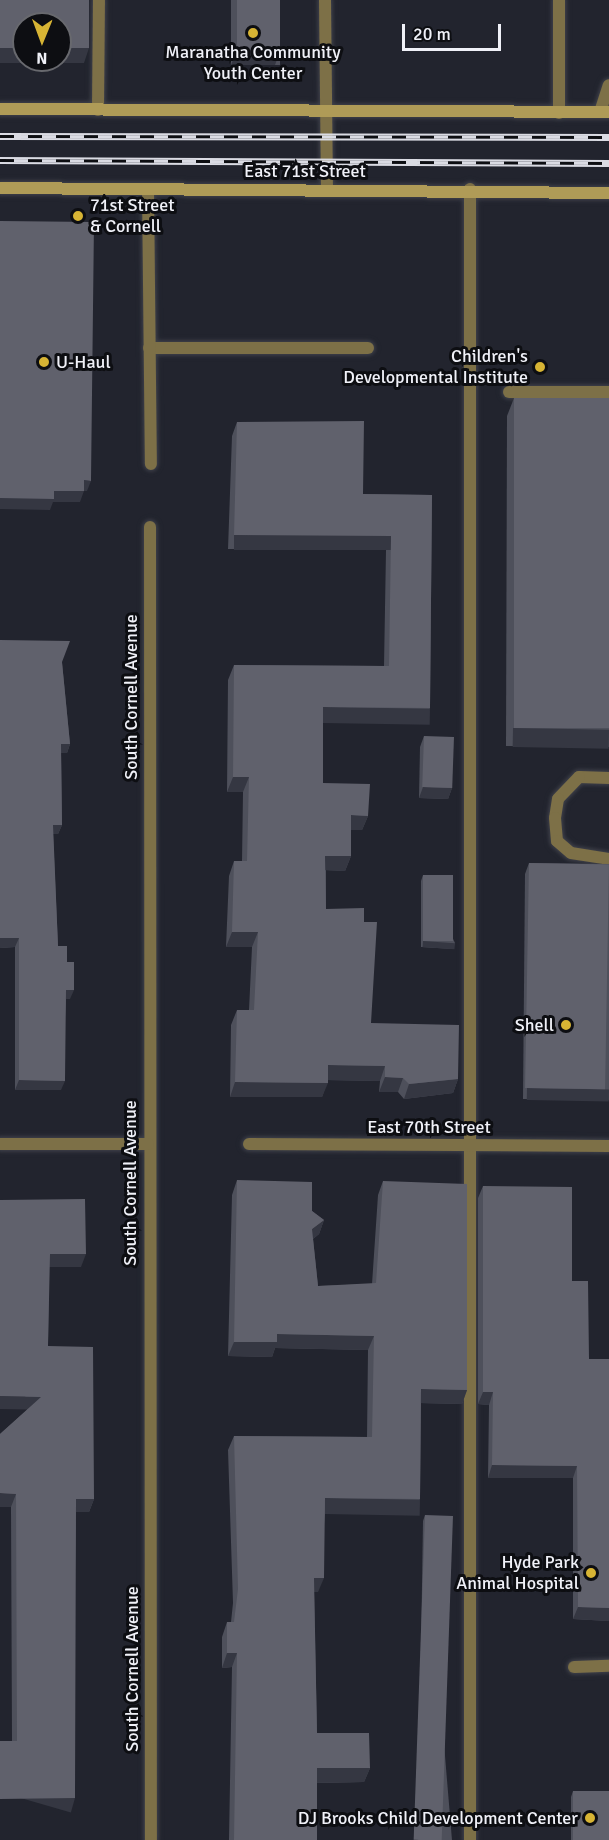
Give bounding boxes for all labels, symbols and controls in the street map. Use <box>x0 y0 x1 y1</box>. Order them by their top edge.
north arrow <box>12 12 72 72</box>
scale bar <box>405 12 504 50</box>
text: 20 m <box>413 23 451 45</box>
marker: Maranatha Community Youth Center <box>246 26 260 40</box>
place label: Maranatha Community Youth Center <box>165 42 341 84</box>
text: N <box>36 48 47 68</box>
street label: East 71st Street <box>244 160 366 182</box>
place label: 71st Street & Cornell <box>90 195 174 238</box>
marker: 71st Street & Cornell <box>71 209 85 223</box>
place label: Children's Developmental Institute <box>343 346 528 388</box>
place label: U-Haul <box>56 351 111 373</box>
marker: U-Haul <box>37 355 51 369</box>
marker: Children's Developmental Institute <box>533 360 547 374</box>
street label: South Cornell Avenue <box>120 614 142 780</box>
place label: Shell <box>515 1014 554 1036</box>
marker: Shell <box>559 1018 573 1032</box>
street label: South Cornell Avenue <box>119 1100 141 1266</box>
street label: East 70th Street <box>367 1116 491 1138</box>
place label: Hyde Park Animal Hospital <box>456 1552 579 1594</box>
marker: Hyde Park Animal Hospital <box>584 1566 598 1580</box>
street label: South Cornell Avenue <box>121 1586 143 1752</box>
place label: DJ Brooks Child Development Center <box>298 1807 578 1829</box>
marker: DJ Brooks Child Development Center <box>583 1811 597 1825</box>

